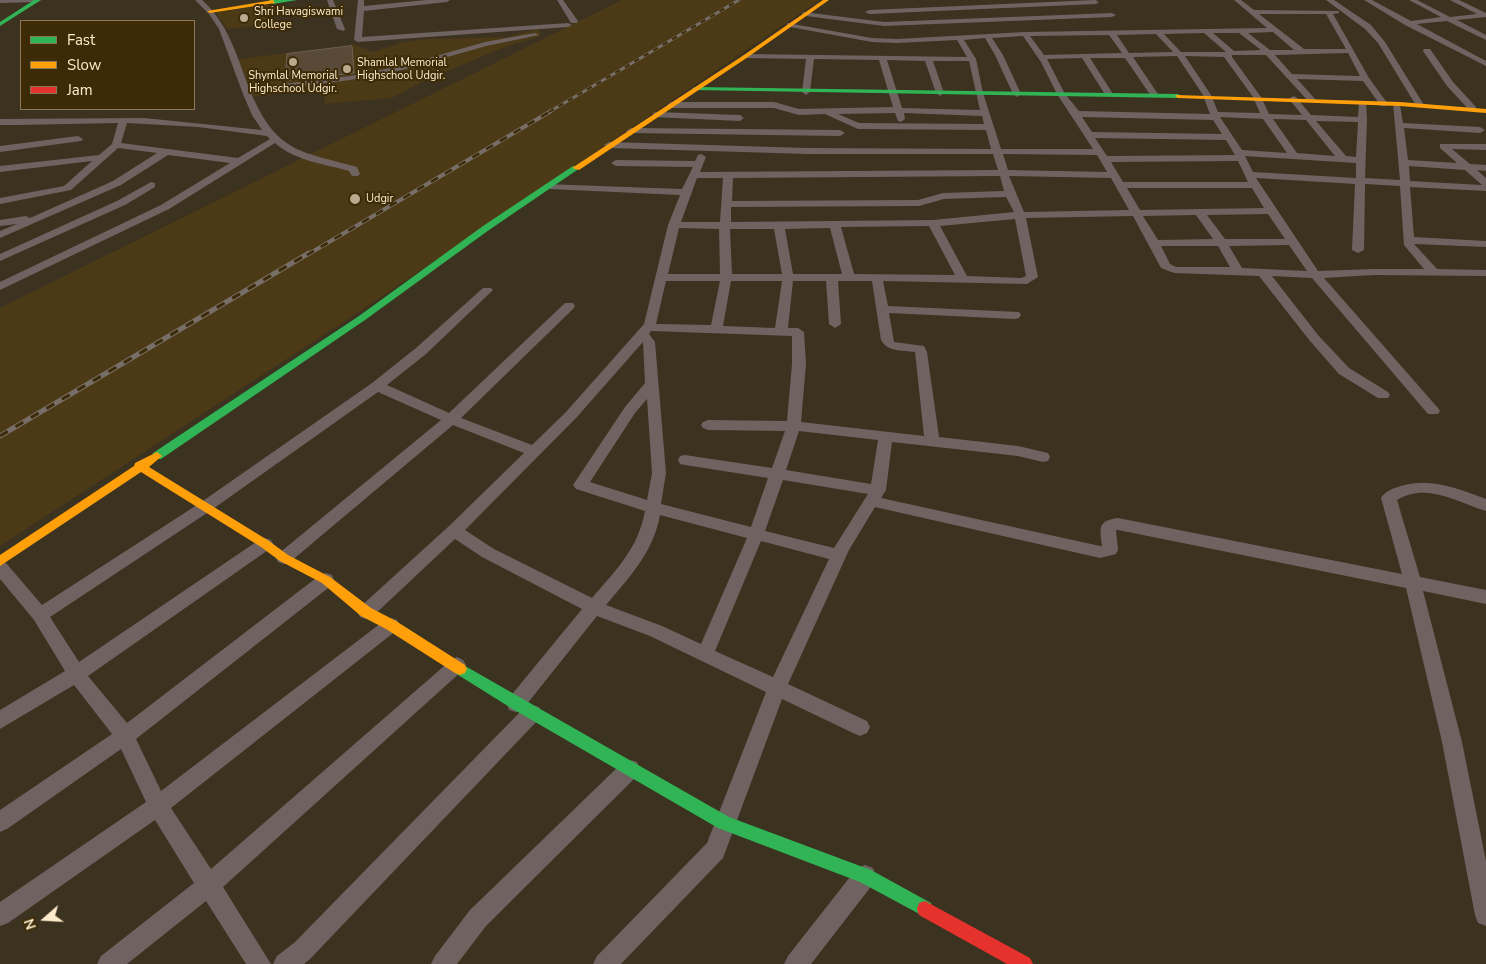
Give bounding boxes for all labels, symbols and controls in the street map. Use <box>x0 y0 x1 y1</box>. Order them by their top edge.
place label: Shri Havagiswami College <box>254 5 343 31</box>
marker: Shri Havagiswami College <box>238 12 250 24</box>
legend <box>20 20 195 110</box>
text: Fast <box>67 30 95 50</box>
text: Slow <box>67 55 101 75</box>
marker: Shymlal Memorial Highschool Udgir. <box>287 56 299 68</box>
place label: Shamlal Memorial Highschool Udgir. <box>357 56 447 82</box>
marker: Shamlal Memorial Highschool Udgir. <box>341 63 353 75</box>
place label: Shymlal Memorial Highschool Udgir. <box>248 69 338 95</box>
text: Jam <box>67 80 93 100</box>
marker: Udgir <box>348 192 362 206</box>
place label: Udgir <box>366 192 393 206</box>
north arrow <box>20 894 70 944</box>
text: N <box>20 916 41 932</box>

